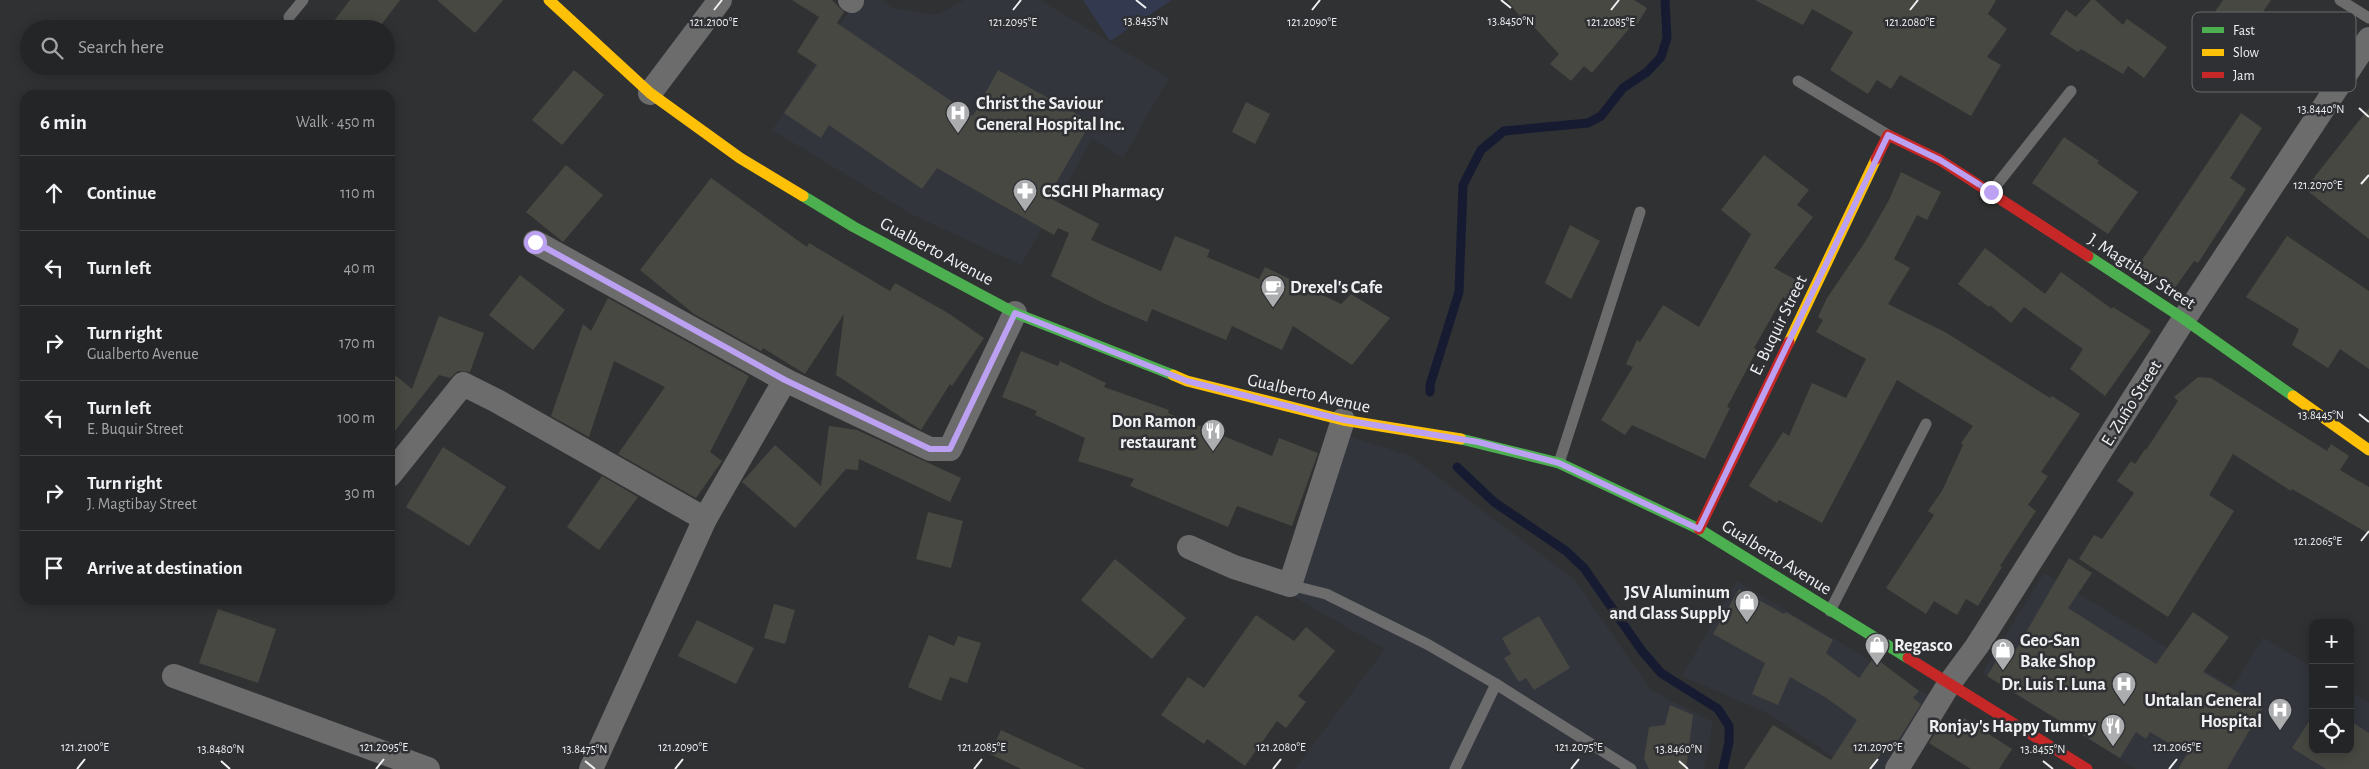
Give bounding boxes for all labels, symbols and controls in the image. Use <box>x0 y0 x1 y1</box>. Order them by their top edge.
legend <box>2192 12 2356 92</box>
text: 13.8455°N <box>1123 15 1169 27</box>
text: 13.8450°N <box>1488 15 1534 27</box>
text: 121.2100°E <box>690 16 738 28</box>
text: 121.2095°E <box>989 16 1037 28</box>
text: 121.2090°E <box>1287 16 1337 28</box>
text: 121.2085°E <box>1587 16 1635 28</box>
text: 121.2080°E <box>1885 16 1935 28</box>
search box <box>20 20 395 75</box>
text: Fast <box>2233 24 2255 38</box>
icon: search <box>38 34 66 62</box>
text: Search here <box>78 38 164 57</box>
text: Slow <box>2233 46 2260 60</box>
text: Jam <box>2233 69 2255 83</box>
place label: Christ the Saviour General Hospital Inc. <box>976 95 1125 134</box>
hospital icon: Christ the Saviour General Hospital Inc. <box>945 100 971 134</box>
text: 13.8440°N <box>2297 103 2345 115</box>
text: 6 min <box>40 112 87 133</box>
text: Walk · 450 m <box>296 114 375 130</box>
pharmacy icon: CSGHI Pharmacy <box>1012 178 1038 212</box>
icon: ahead <box>40 179 68 207</box>
text: 121.2070°E <box>2294 179 2343 191</box>
route end <box>1980 181 2003 204</box>
place label: CSGHI Pharmacy <box>1042 183 1165 201</box>
text: Continue <box>87 184 156 203</box>
text: 110 m <box>340 185 375 201</box>
street label: Gualberto Avenue <box>877 214 996 289</box>
route start <box>524 231 547 254</box>
street label: J. Magtibay Street <box>2085 231 2198 313</box>
icon: left <box>40 254 68 282</box>
text: Turn left <box>87 259 151 278</box>
text: 40 m <box>343 260 375 276</box>
street label: E. Buquir Street <box>1747 273 1811 378</box>
cafe icon: Drexel's Cafe <box>1260 274 1286 308</box>
place label: Drexel's Cafe <box>1290 279 1383 297</box>
text: Turn right <box>87 324 162 343</box>
icon: right <box>40 329 68 357</box>
text: 170 m <box>339 335 375 351</box>
text: Gualberto Avenue <box>87 346 199 362</box>
street label: E. Zuño Street <box>2098 357 2165 450</box>
street label: Gualberto Avenue <box>1246 371 1372 417</box>
text: Turn left <box>87 399 151 418</box>
icon: left <box>40 404 68 432</box>
text: 13.8445°N <box>2298 409 2344 421</box>
text: 100 m <box>337 410 375 426</box>
place label: Don Ramon restaurant <box>1111 413 1196 452</box>
restaurant icon: Don Ramon restaurant <box>1200 418 1226 452</box>
text: E. Buquir Street <box>87 421 183 437</box>
text: Turn right <box>87 474 162 493</box>
icon: right <box>40 479 68 507</box>
text: 30 m <box>345 485 375 501</box>
text: J. Magtibay Street <box>87 496 197 512</box>
street label: Gualberto Avenue <box>1718 517 1834 599</box>
text: 121.2065°E <box>2294 535 2342 547</box>
icon: arrive <box>40 554 68 582</box>
text: Arrive at destination <box>87 559 243 578</box>
place label: JSV Aluminum and Glass Supply <box>1609 584 1731 623</box>
shop icon: JSV Aluminum and Glass Supply <box>1734 589 1760 623</box>
map controls <box>2309 619 2354 754</box>
button: + <box>2309 619 2354 664</box>
shop icon: Regasco <box>1864 632 1890 666</box>
place label: Geo-San Bake Shop <box>2020 632 2096 671</box>
place label: Regasco <box>1894 637 1953 655</box>
shop icon: Geo-San Bake Shop <box>1990 637 2016 671</box>
button: − <box>2309 664 2354 709</box>
hospital icon: Dr. Luis T. Luna <box>2111 671 2137 705</box>
place label: Dr. Luis T. Luna <box>2001 676 2106 694</box>
place label: Untalan General Hospital <box>2145 692 2262 731</box>
hospital icon: Untalan General Hospital <box>2267 697 2293 731</box>
button: locate <box>2309 709 2354 754</box>
restaurant icon: Ronjay's Happy Tummy <box>2100 713 2126 747</box>
place label: Ronjay's Happy Tummy <box>1929 718 2097 736</box>
text: 121.2100°E <box>61 741 109 753</box>
text: 121.2095°E <box>360 741 408 753</box>
text: 121.2090°E <box>658 741 708 753</box>
text: 121.2085°E <box>958 741 1006 753</box>
text: 121.2080°E <box>1256 741 1306 753</box>
text: 121.2075°E <box>1555 741 1603 753</box>
text: 121.2070°E <box>1854 741 1903 753</box>
text: 121.2065°E <box>2153 741 2201 753</box>
text: 13.8480°N <box>197 743 245 755</box>
text: 13.8475°N <box>562 743 608 755</box>
text: 13.8460°N <box>1656 743 1702 755</box>
text: 13.8455°N <box>2020 743 2066 755</box>

